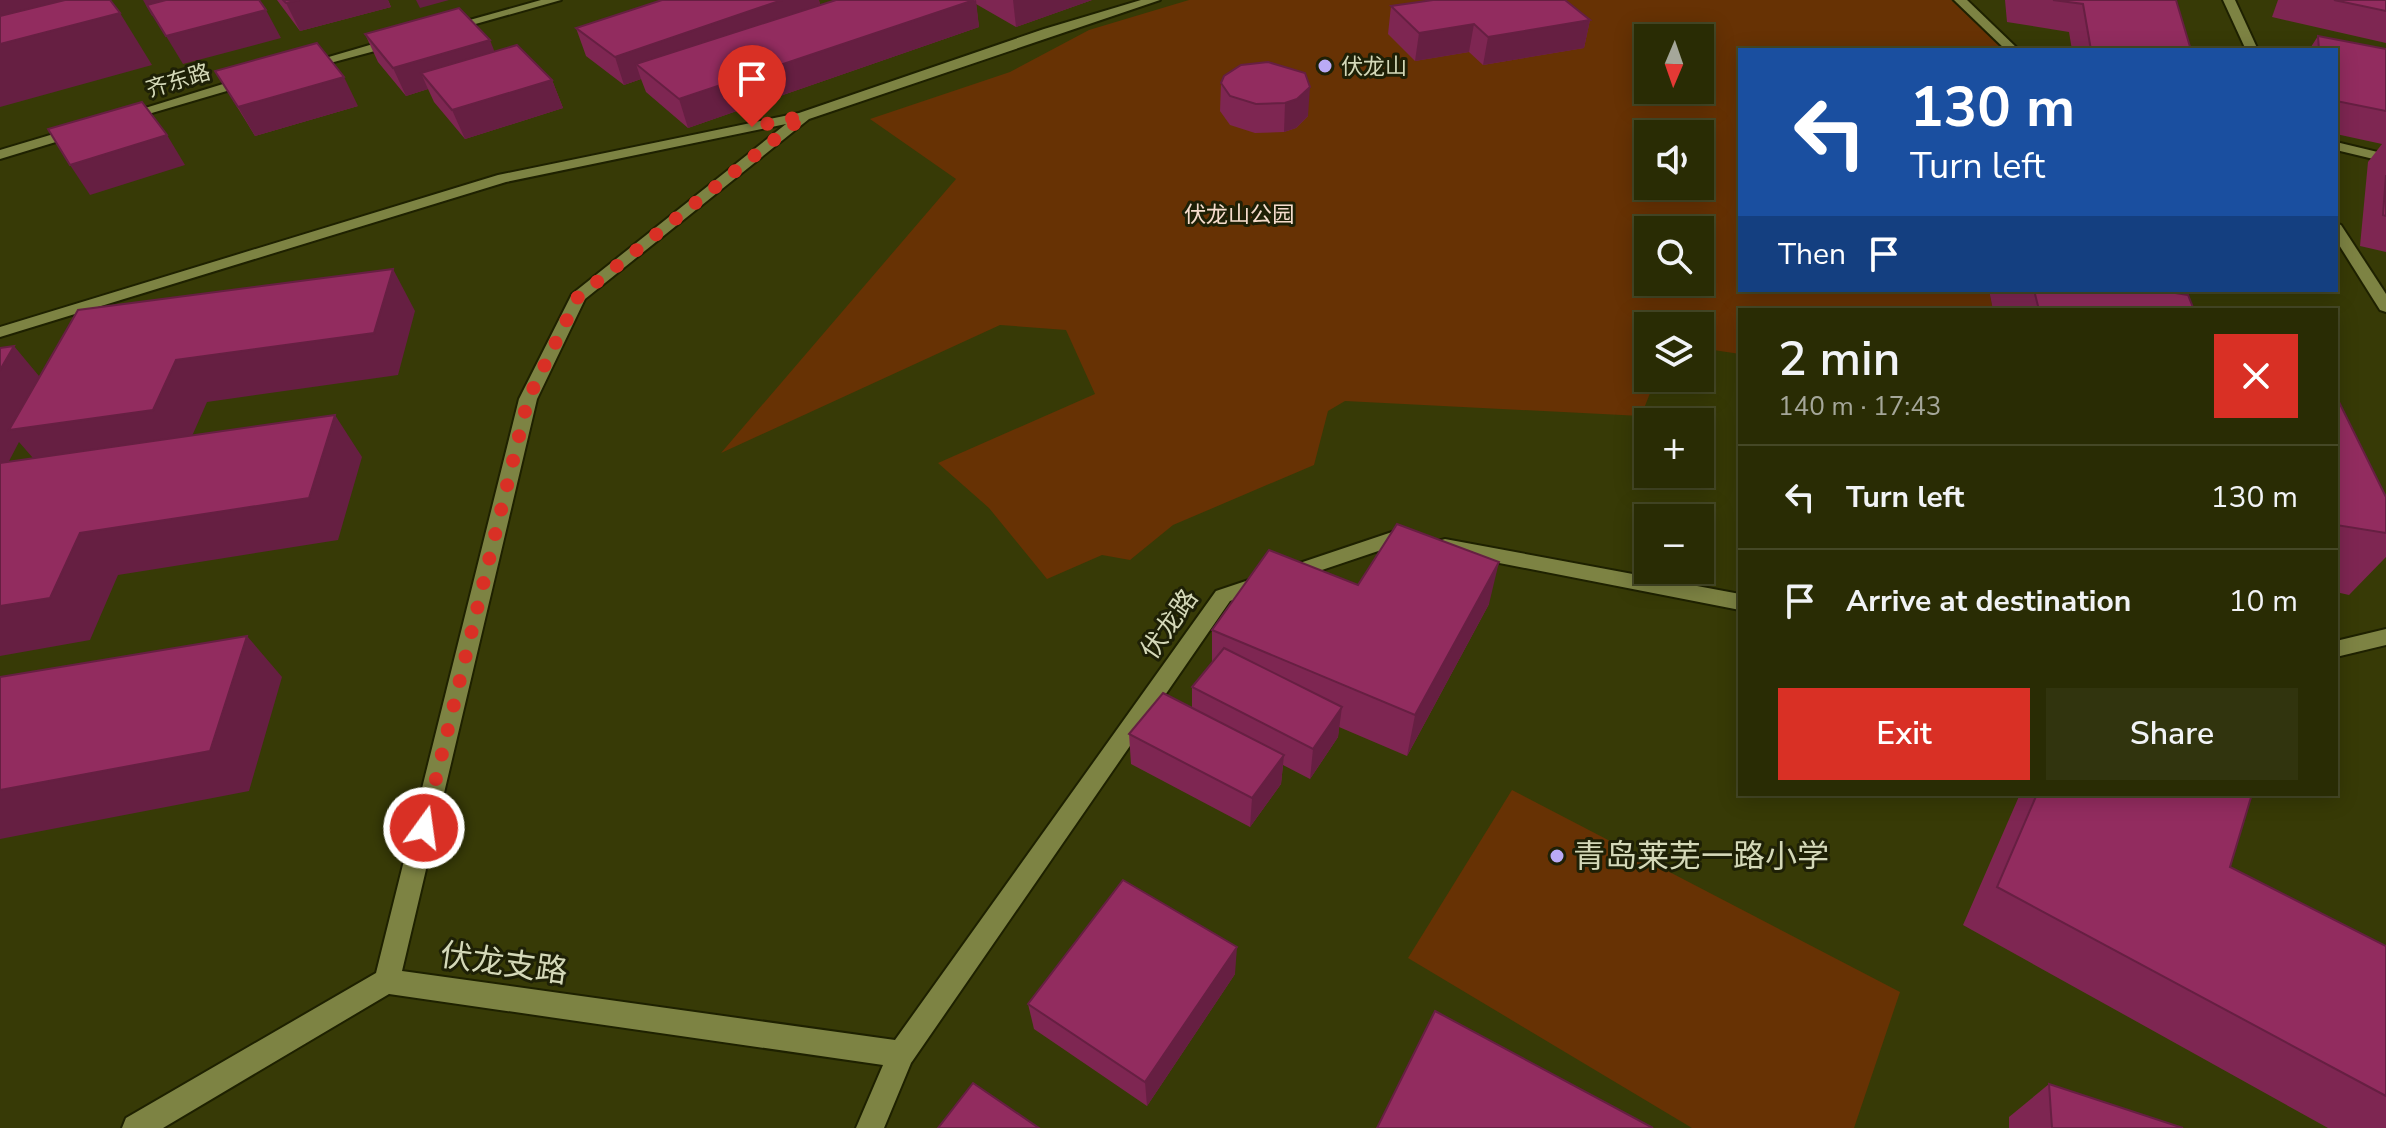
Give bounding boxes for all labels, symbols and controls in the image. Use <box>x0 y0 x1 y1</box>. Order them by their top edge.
north arrow <box>1634 24 1714 104</box>
map controls <box>1634 24 1714 584</box>
pin <box>718 45 786 127</box>
place label: 伏龙山 <box>1341 52 1407 82</box>
street label: 齐东路 <box>142 57 214 105</box>
icon: arrive <box>730 57 774 101</box>
marker: 伏龙山 <box>1316 57 1334 75</box>
text: 130 m <box>1910 69 2075 146</box>
icon: left <box>1778 80 1882 184</box>
button: sound <box>1634 120 1714 200</box>
text: Turn left <box>1910 142 2045 191</box>
park label: 伏龙山公园 <box>1184 200 1294 230</box>
button: search <box>1634 216 1714 296</box>
icon: arrive <box>1862 232 1906 276</box>
text: Then <box>1778 234 1846 275</box>
button: layers <box>1634 312 1714 392</box>
text: 2 min <box>1778 326 1900 392</box>
button: close <box>2214 334 2298 418</box>
text: 140 m · 17:43 <box>1778 389 1941 424</box>
button: + <box>1634 408 1714 488</box>
icon: left <box>1778 475 1822 519</box>
text: Turn left <box>1846 477 1964 518</box>
text: 130 m <box>2211 477 2298 518</box>
button: − <box>1634 504 1714 584</box>
icon: arrive <box>1778 579 1822 623</box>
text: Arrive at destination <box>1846 581 2131 622</box>
text: 10 m <box>2229 581 2298 622</box>
street label: 伏龙路 <box>1133 582 1206 666</box>
button: Exit <box>1778 688 2030 780</box>
button: Share <box>2046 688 2298 780</box>
position arrow <box>382 786 466 870</box>
place label: 青岛莱芜一路小学 <box>1573 835 1829 878</box>
marker: 青岛莱芜一路小学 <box>1548 847 1566 865</box>
street label: 伏龙支路 <box>438 933 570 994</box>

